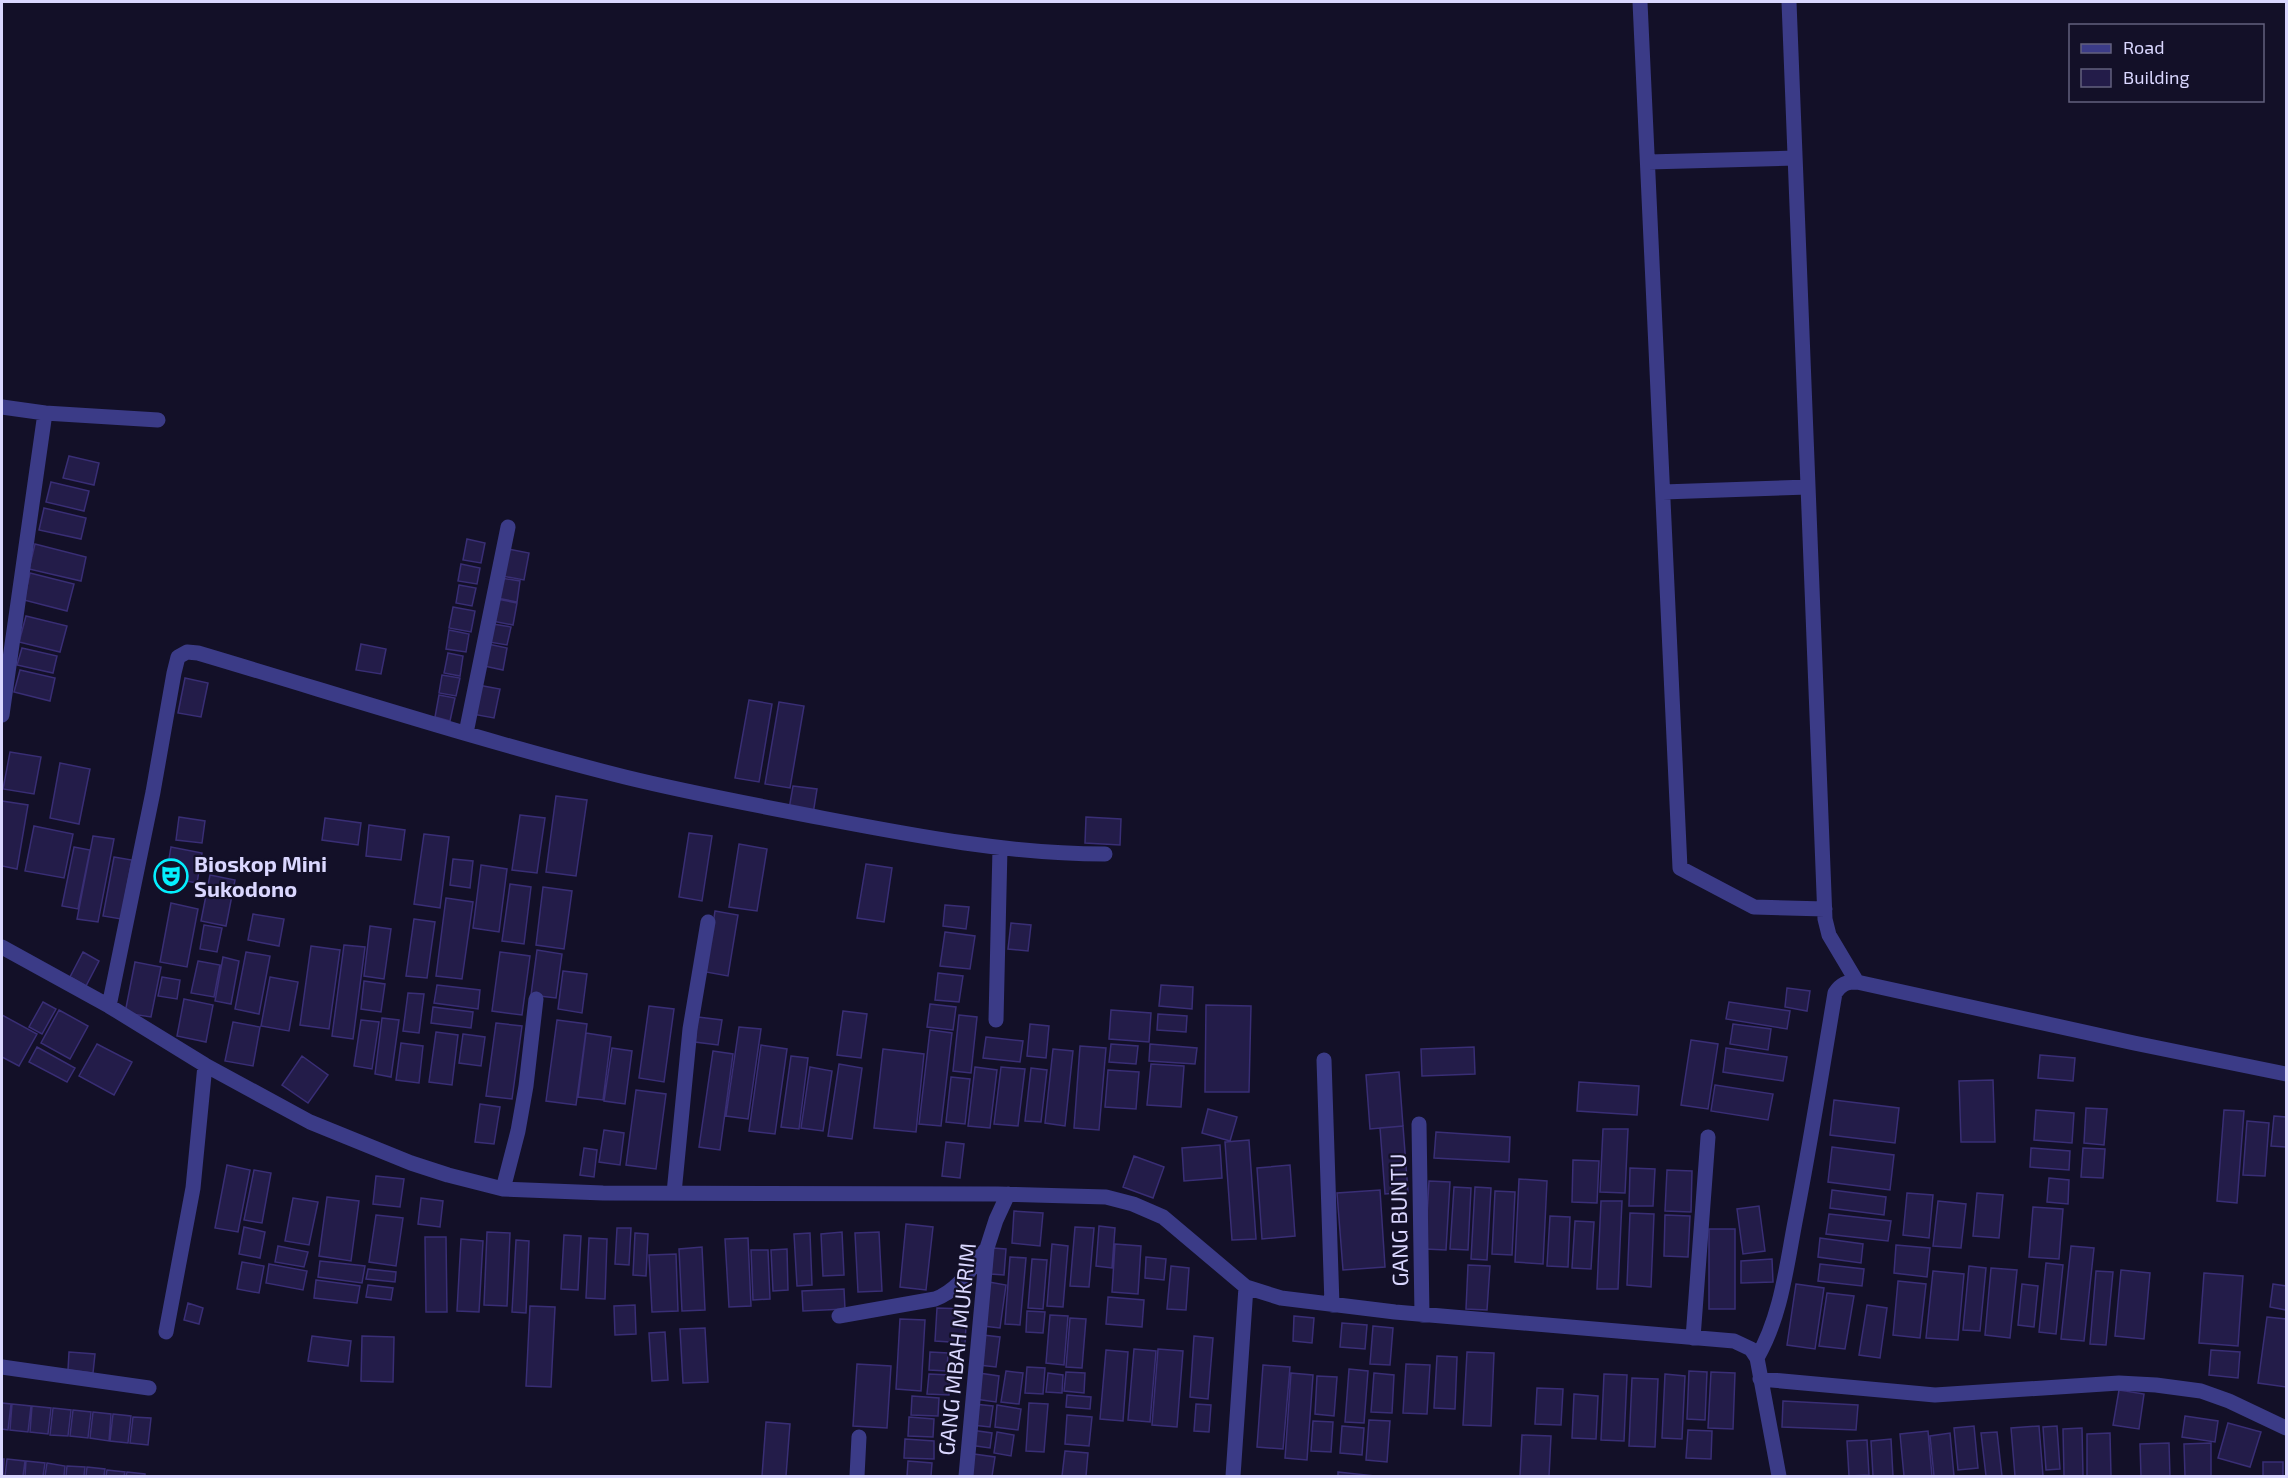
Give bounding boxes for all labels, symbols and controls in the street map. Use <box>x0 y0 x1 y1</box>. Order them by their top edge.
legend <box>2069 24 2264 102</box>
text: Road <box>2123 36 2164 58</box>
text: Building <box>2123 66 2190 88</box>
place label: Bioskop Mini Sukodono <box>194 850 327 901</box>
theatre icon: Bioskop Mini Sukodono <box>153 858 189 894</box>
street label: GANG BUNTU <box>1384 1153 1412 1287</box>
street label: GANG MBAH MUKRIM <box>932 1241 980 1457</box>

